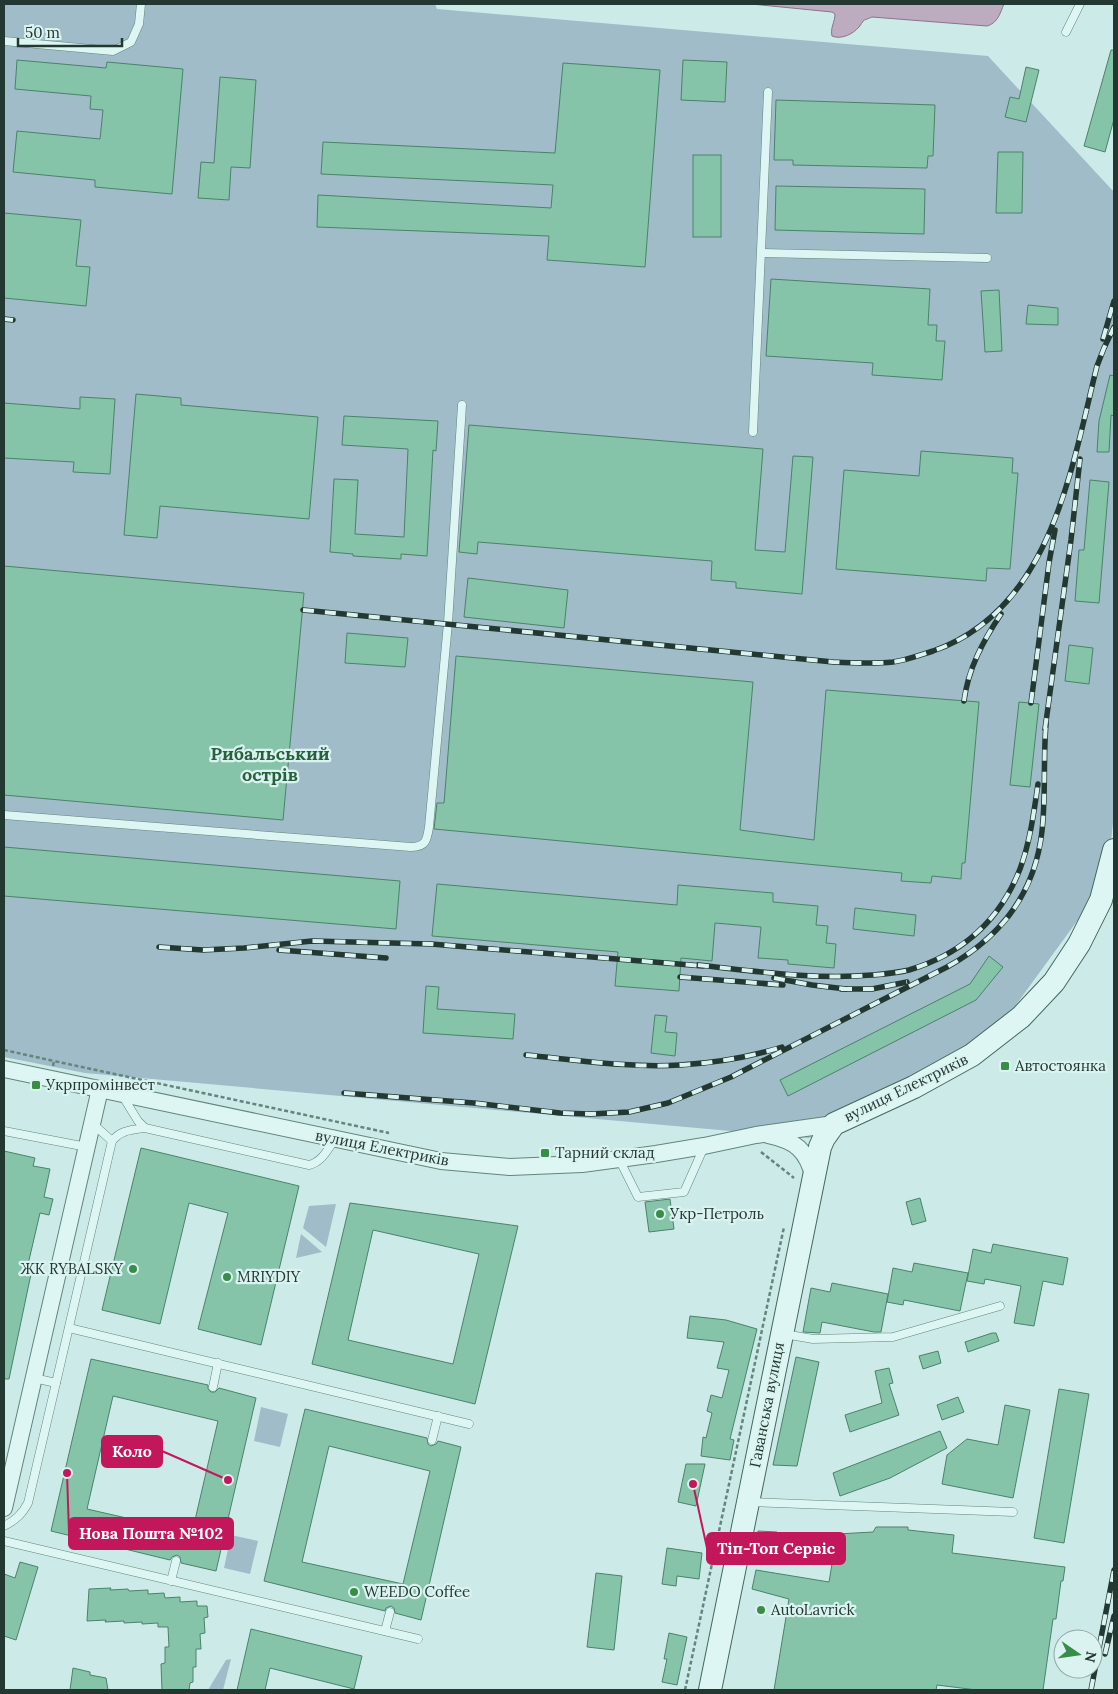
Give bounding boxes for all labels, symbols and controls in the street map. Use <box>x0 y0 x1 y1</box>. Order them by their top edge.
scale bar <box>18 15 121 47</box>
text: 50 m <box>25 23 60 42</box>
district label: Рибальський острів <box>210 742 330 786</box>
street label: вулиця Електриків <box>841 1049 971 1126</box>
place label: Автостоянка <box>1014 1056 1106 1075</box>
marker: Автостоянка <box>999 1060 1011 1072</box>
place label: Укрпромінвест <box>45 1075 156 1094</box>
marker: Укрпромінвест <box>30 1079 42 1091</box>
street label: вулиця Електриків <box>314 1125 451 1170</box>
place label: Тарний склад <box>555 1143 655 1162</box>
marker: Тарний склад <box>539 1147 551 1159</box>
place label: Укр-Петроль <box>669 1204 764 1223</box>
marker: Укр-Петроль <box>654 1208 666 1220</box>
place label: ЖК RYBALSKY <box>20 1259 123 1278</box>
marker: ЖК RYBALSKY <box>127 1263 139 1275</box>
place label: MRIYDIY <box>237 1267 301 1286</box>
marker: MRIYDIY <box>221 1271 233 1283</box>
street label: Гаванська вулиця <box>745 1340 788 1469</box>
callout: Коло <box>102 1436 162 1467</box>
text: Коло <box>112 1441 152 1461</box>
callout: Нова Пошта №102 <box>69 1518 233 1549</box>
text: Нова Пошта №102 <box>79 1523 223 1543</box>
callout: Тіп-Топ Сервіс <box>707 1533 845 1564</box>
text: Тіп-Топ Сервіс <box>717 1538 836 1558</box>
place label: WEEDO Coffee <box>364 1582 470 1601</box>
marker: WEEDO Coffee <box>348 1586 360 1598</box>
place label: AutoLavrick <box>770 1600 854 1619</box>
marker: AutoLavrick <box>755 1604 767 1616</box>
north arrow <box>1053 1629 1103 1679</box>
text: N <box>1081 1650 1101 1664</box>

